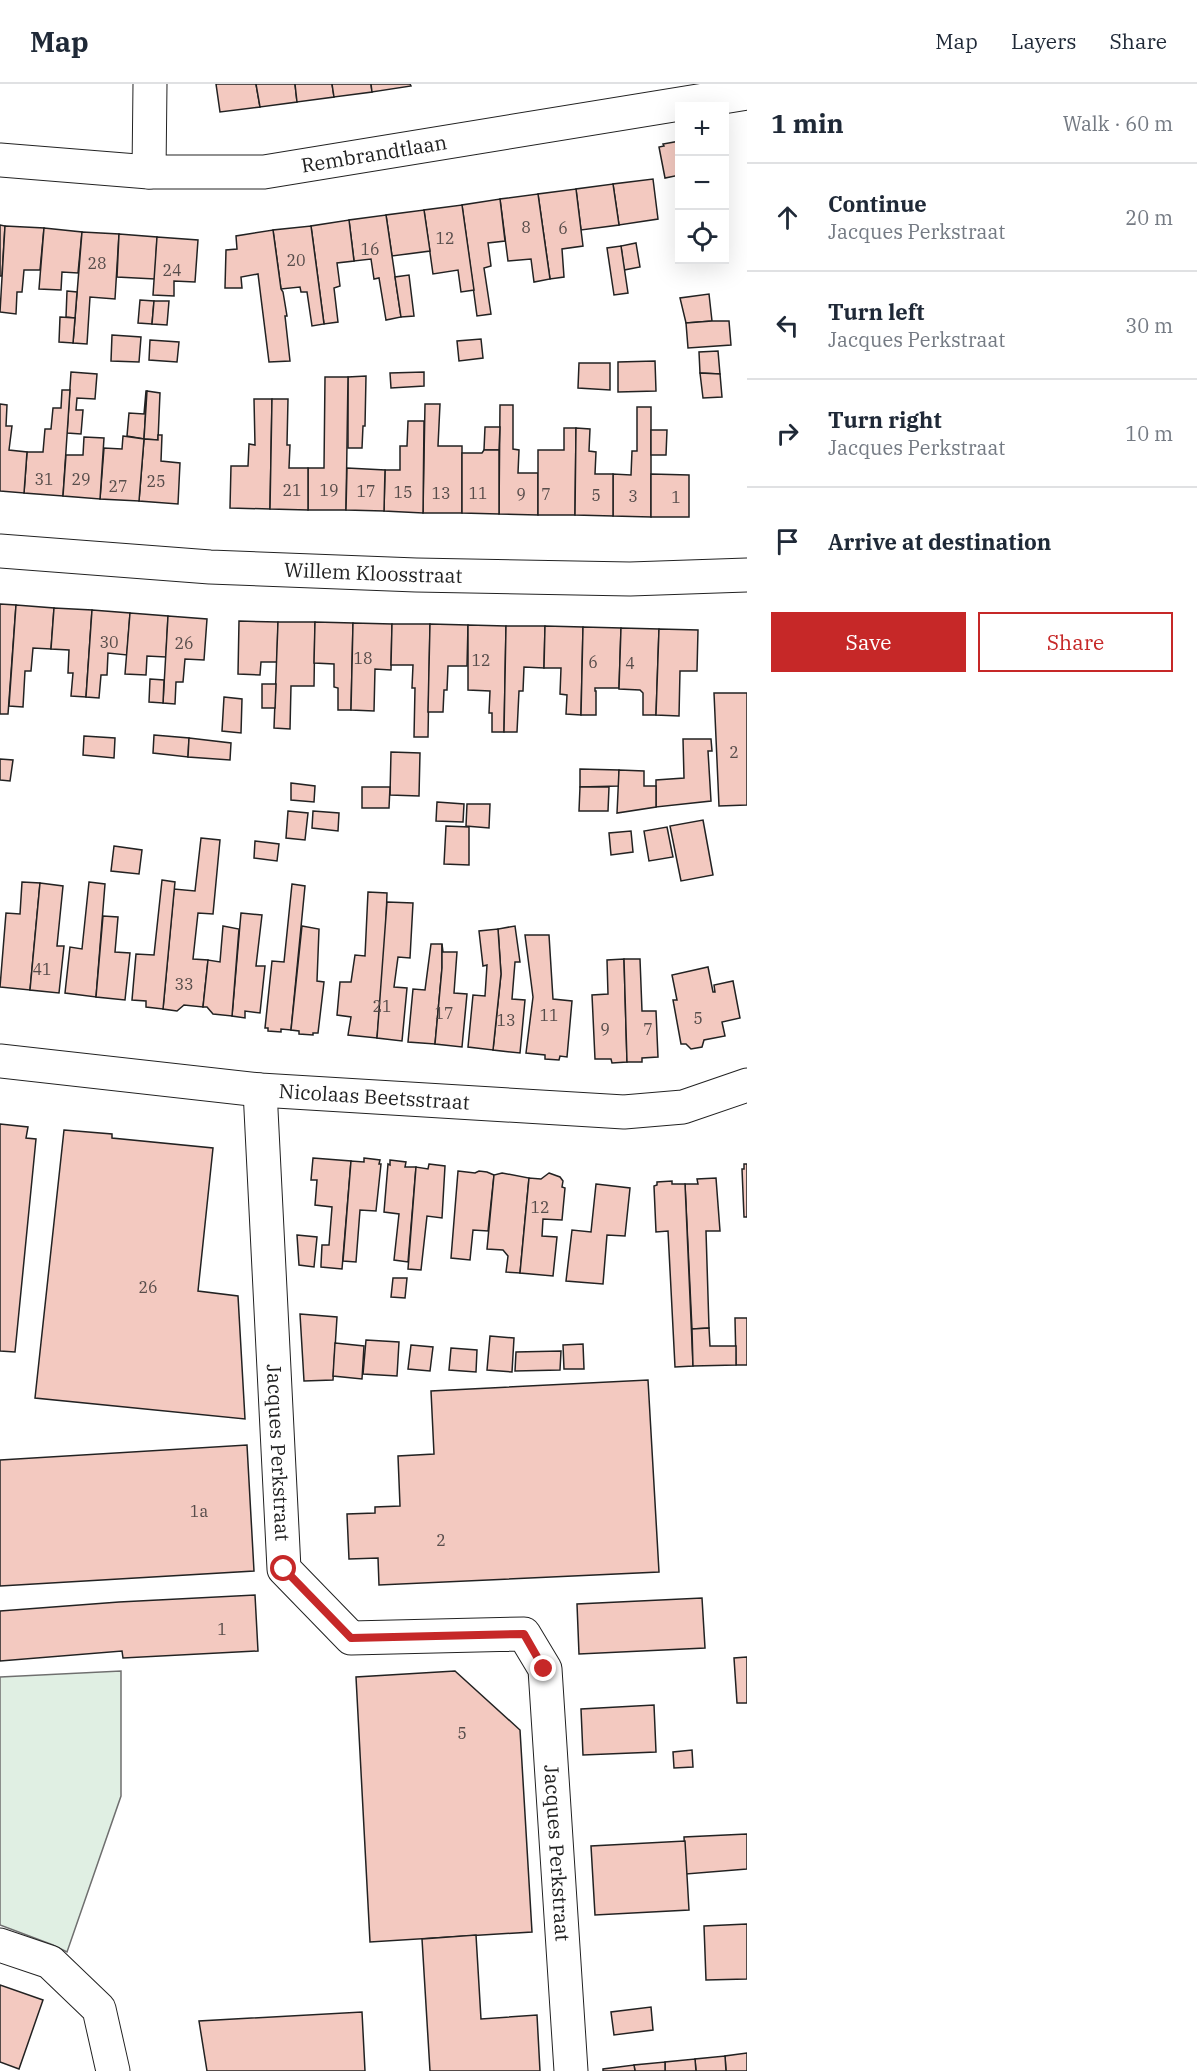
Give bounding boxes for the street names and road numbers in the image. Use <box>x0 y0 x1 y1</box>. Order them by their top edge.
street label: Rembrandtlaan <box>299 128 449 179</box>
street label: Willem Kloosstraat <box>284 556 463 589</box>
street label: Nicolaas Beetsstraat <box>278 1077 471 1116</box>
street label: Jacques Perkstraat <box>261 1363 297 1542</box>
street label: Jacques Perkstraat <box>538 1764 577 1942</box>

